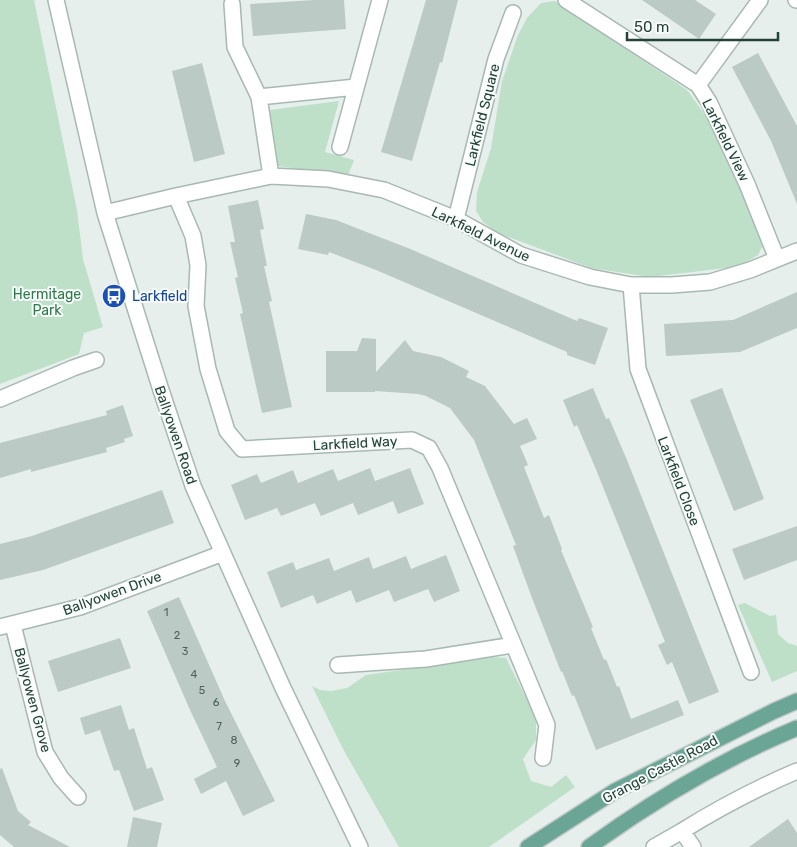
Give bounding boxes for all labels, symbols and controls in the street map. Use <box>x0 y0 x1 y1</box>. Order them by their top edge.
scale bar <box>627 10 778 42</box>
text: 50 m <box>634 18 669 36</box>
street label: Larkfield Square <box>462 62 503 168</box>
street label: Larkfield View <box>698 96 753 184</box>
street label: Larkfield Avenue <box>429 203 533 266</box>
bus stop icon: Larkfield <box>101 283 127 309</box>
park label: Hermitage Park <box>13 286 81 319</box>
place label: Larkfield <box>132 288 187 305</box>
street label: Ballyowen Road <box>151 384 200 487</box>
street label: Larkfield Way <box>312 433 398 454</box>
street label: Larkfield Close <box>654 434 703 529</box>
street label: Ballyowen Drive <box>61 568 164 619</box>
house number: 1 <box>164 606 168 619</box>
house number: 2 <box>174 629 180 642</box>
house number: 3 <box>182 645 189 658</box>
street label: Ballyowen Grove <box>10 646 55 755</box>
house number: 4 <box>191 668 198 681</box>
house number: 5 <box>199 684 206 697</box>
house number: 6 <box>213 696 220 709</box>
house number: 7 <box>216 720 222 733</box>
street label: Grange Castle Road <box>600 732 721 807</box>
house number: 8 <box>231 734 238 747</box>
house number: 9 <box>234 757 240 770</box>

